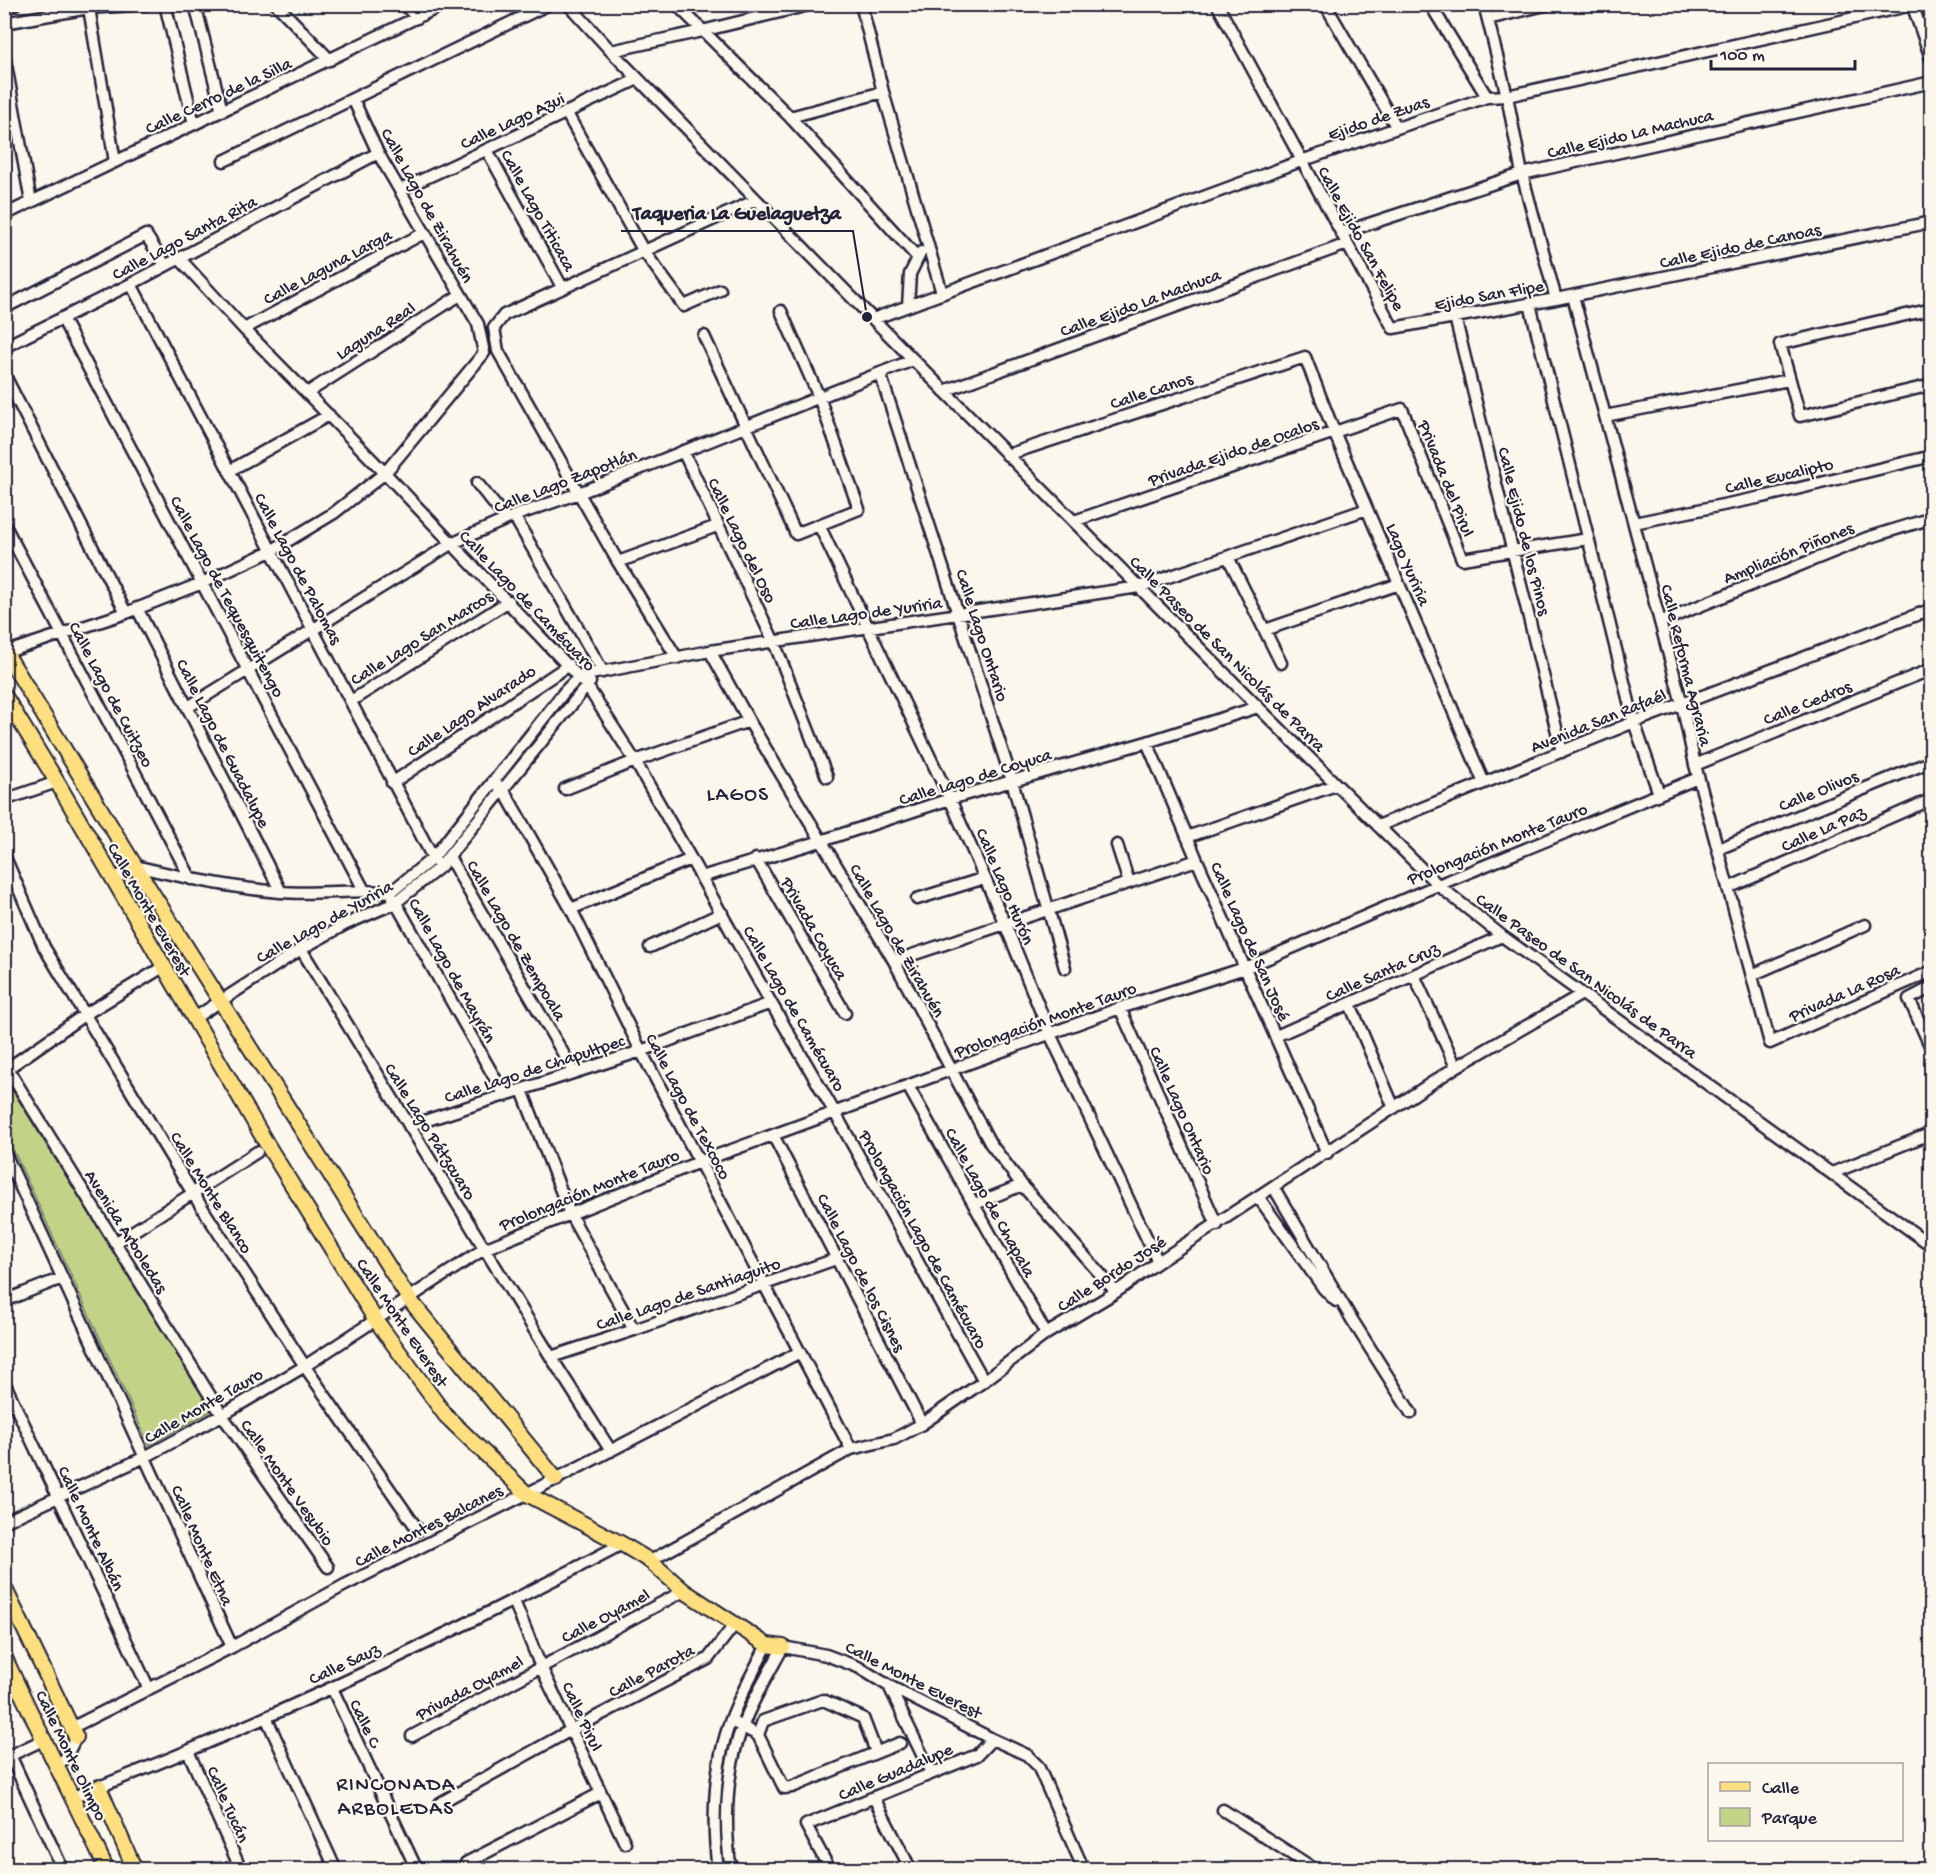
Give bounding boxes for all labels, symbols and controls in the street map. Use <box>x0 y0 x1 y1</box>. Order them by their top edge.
scale bar <box>1711 33 1855 71</box>
text: 100 m <box>1719 46 1765 67</box>
street label: Calle Cerro de la Silla <box>143 54 297 140</box>
street label: Calle Lago Azui <box>458 89 569 156</box>
street label: Ejido de Zuas <box>1326 92 1433 146</box>
street label: Calle Ejido La Machuca <box>1546 106 1716 165</box>
street label: Calle Lago de Zirahuén <box>375 125 477 288</box>
street label: Calle Lago Titicaca <box>495 147 579 277</box>
street label: Calle Ejido San Felipe <box>1312 164 1408 316</box>
street label: Calle Lago Santa Rita <box>109 192 262 286</box>
callout: Taqueria La Guelaguetza <box>621 193 853 231</box>
text: Taqueria La Guelaguetza <box>631 204 842 227</box>
street label: Calle Ejido de Canoas <box>1658 220 1824 275</box>
street label: Calle Laguna Larga <box>260 225 397 311</box>
street label: Calle Ejido La Machuca <box>1058 265 1225 343</box>
street label: Ejido San Flipe <box>1433 276 1547 316</box>
street label: Laguna Real <box>333 299 420 366</box>
street label: Calle Canos <box>1108 369 1197 416</box>
street label: Privada Ejido de Ocalos <box>1145 414 1323 493</box>
street label: Privada del Pirul <box>1411 417 1478 540</box>
street label: Calle Lago Zapotlán <box>491 445 641 519</box>
street label: Calle Ejido de los Pinos <box>1492 445 1554 619</box>
street label: Calle Eucalipto <box>1723 455 1836 500</box>
street label: Calle Lago del Oso <box>701 475 780 607</box>
street label: Calle Lago de Palomas <box>248 490 346 650</box>
street label: Calle Lago de Tequesquitengo <box>164 493 288 701</box>
street label: Ampliación Piñones <box>1721 518 1858 590</box>
street label: Lago Yuriria <box>1380 520 1434 610</box>
street label: Calle Lago de Camécuaro <box>453 527 599 677</box>
street label: Calle Paseo de San Nicolás de Parra <box>1124 552 1329 758</box>
street label: Calle Lago Ontario <box>949 567 1012 705</box>
street label: Calle Reforma Agraria <box>1654 583 1715 750</box>
street label: Calle Lago San Marcos <box>347 586 498 691</box>
street label: Calle Lago de Yuriria <box>789 593 945 636</box>
street label: Calle Lago de Cuitzeo <box>63 619 157 772</box>
street label: Calle Lago de Guadalupe <box>170 656 274 833</box>
street label: Calle Lago Alvarado <box>404 661 541 763</box>
street label: Calle Cedros <box>1761 677 1856 732</box>
street label: Avenida San Rafaél <box>1528 686 1670 759</box>
street label: Calle Lago de Coyuca <box>897 745 1055 812</box>
street label: Calle Olivos <box>1776 766 1863 818</box>
district label: LAGOS <box>706 784 770 809</box>
street label: Prolongación Monte Tauro <box>1404 800 1591 891</box>
street label: Calle La Paz <box>1779 802 1870 858</box>
street label: Calle Lago Hurón <box>970 826 1038 949</box>
street label: Calle Monte Everest <box>101 840 195 982</box>
street label: Calle Lago de Zempoala <box>460 857 570 1026</box>
street label: Calle Lago de San José <box>1204 859 1294 1025</box>
street label: Calle Lago de Zirahuén <box>843 861 949 1022</box>
street label: Privada Coyuca <box>774 873 851 985</box>
street label: Calle Lago de Yuriria <box>253 876 398 969</box>
street label: Calle Paseo de San Nicolás de Parra <box>1471 890 1701 1065</box>
street label: Calle Lago de Mayrán <box>402 895 499 1048</box>
street label: Calle Lago de Camécuaro <box>737 923 849 1096</box>
street label: Calle Santa Cruz <box>1323 938 1444 1008</box>
street label: Privada La Rosa <box>1785 960 1905 1029</box>
street label: Prolongación Monte Tauro <box>951 979 1140 1064</box>
street label: Calle Lago de Chapultpec <box>442 1031 628 1109</box>
street label: Calle Lago de Texcoco <box>639 1031 734 1184</box>
street label: Calle Lago Ontario <box>1143 1044 1218 1178</box>
street label: Calle Lago Pátzcuaro <box>378 1060 479 1205</box>
street label: Calle Lago de Chapala <box>939 1125 1039 1283</box>
street label: Prolongación Lago de Camécuaro <box>852 1126 991 1353</box>
street label: Calle Monte Blanco <box>164 1129 256 1258</box>
street label: Prolongación Monte Tauro <box>496 1146 683 1237</box>
street label: Avenida Arboledas <box>79 1167 172 1299</box>
street label: Calle Lago de los Cisnes <box>811 1191 909 1357</box>
street label: Calle Bordo José <box>1054 1232 1171 1318</box>
street label: Calle Lago de Santiaguito <box>594 1254 784 1337</box>
street label: Calle Monte Everest <box>350 1255 453 1393</box>
street label: Calle Monte Tauro <box>141 1365 267 1450</box>
street label: Calle Monte Vesubio <box>234 1416 337 1551</box>
street label: Calle Monte Albán <box>52 1463 128 1595</box>
street label: Calle Montes Balcanes <box>352 1480 508 1574</box>
street label: Calle Monte Etna <box>165 1483 237 1610</box>
street label: Calle Oyamel <box>558 1585 654 1649</box>
street label: Calle Monte Everest <box>841 1638 986 1726</box>
street label: Calle Sauz <box>306 1639 385 1691</box>
street label: Calle Parota <box>606 1640 700 1704</box>
street label: Privada Oyamel <box>412 1652 528 1727</box>
street label: Calle Pirul <box>556 1679 606 1755</box>
street label: Calle Monte Olimpo <box>29 1688 110 1825</box>
street label: Calle C <box>343 1697 385 1753</box>
street label: Calle Guadalupe <box>836 1739 957 1807</box>
legend <box>1708 1763 1903 1841</box>
street label: Calle Tucán <box>201 1764 253 1847</box>
district label: RINCONADA ARBOLEDAS <box>336 1774 456 1823</box>
text: Calle <box>1762 1779 1800 1800</box>
text: Parque <box>1761 1809 1818 1830</box>

